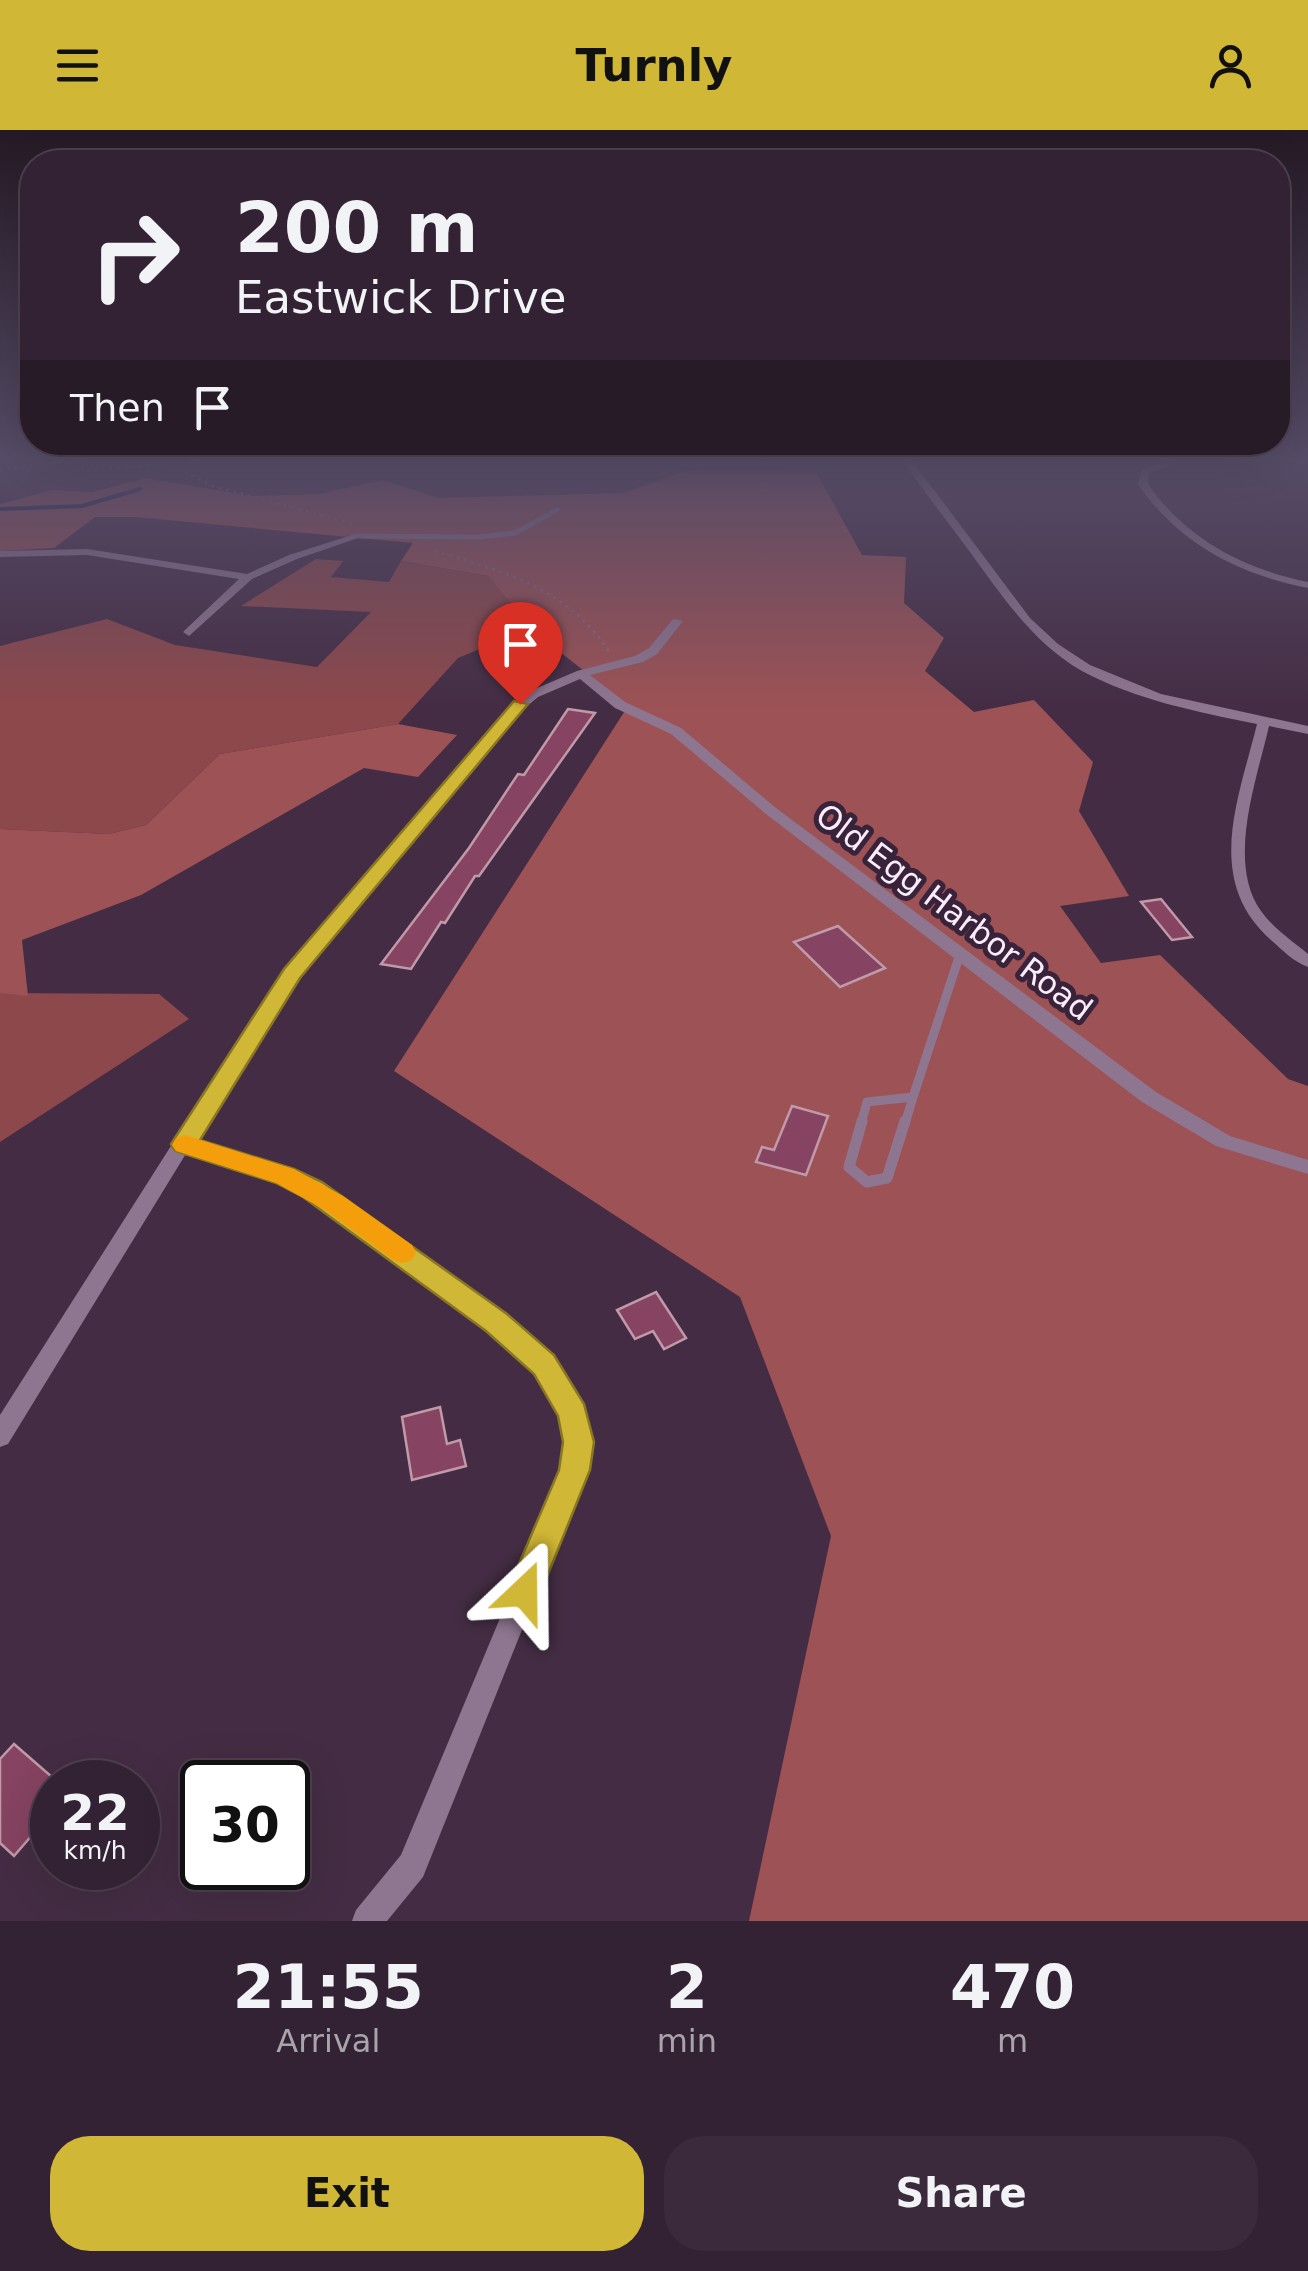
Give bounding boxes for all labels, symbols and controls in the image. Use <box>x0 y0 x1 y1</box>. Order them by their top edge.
icon: menu <box>50 38 105 93</box>
icon: person <box>1203 38 1258 93</box>
text: Turnly <box>576 39 732 92</box>
text: 200 m <box>235 187 478 269</box>
icon: right <box>70 190 200 320</box>
text: Eastwick Drive <box>235 271 566 324</box>
icon: arrive <box>185 380 240 435</box>
text: Then <box>70 386 165 430</box>
pin <box>478 602 563 705</box>
icon: arrive <box>493 617 548 672</box>
street label: Old Egg Harbor Road <box>808 796 1100 1028</box>
position arrow <box>472 1540 576 1644</box>
speed limit sign: 30 <box>180 1760 310 1890</box>
text: 22 <box>60 1784 130 1842</box>
text: km/h <box>63 1836 127 1865</box>
text: 21:55 <box>233 1952 424 2022</box>
text: 2 <box>666 1952 708 2022</box>
text: 470 <box>950 1952 1075 2022</box>
text: Arrival <box>276 2022 380 2060</box>
text: min <box>657 2022 717 2060</box>
text: m <box>997 2022 1028 2060</box>
button: Exit <box>50 2136 644 2251</box>
button: Share <box>664 2136 1258 2251</box>

